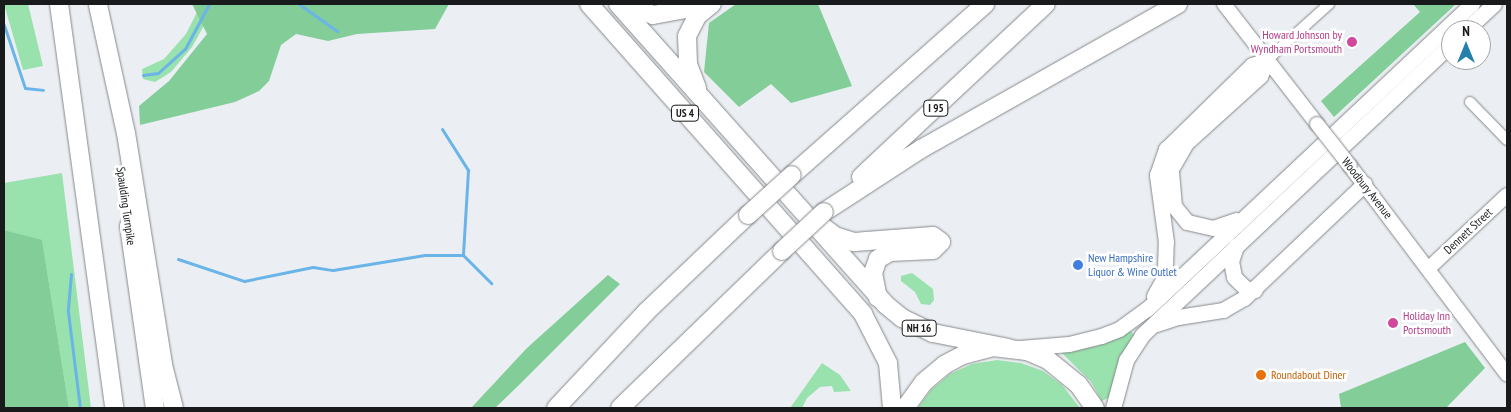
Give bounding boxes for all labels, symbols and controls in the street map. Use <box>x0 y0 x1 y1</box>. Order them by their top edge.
north arrow <box>1441 20 1491 70</box>
text: N <box>1462 22 1470 40</box>
place label: Howard Johnson by Wyndham Portsmouth <box>1251 28 1342 56</box>
marker: Howard Johnson by Wyndham Portsmouth <box>1346 36 1358 48</box>
road number: I 95 <box>922 100 950 116</box>
road number: US 4 <box>670 105 700 122</box>
street label: Woodbury Avenue <box>1338 154 1396 222</box>
street label: Spaulding Turnpike <box>113 166 139 246</box>
street label: Dennett Street <box>1441 205 1495 257</box>
place label: New Hampshire Liquor & Wine Outlet <box>1088 251 1177 279</box>
marker: New Hampshire Liquor & Wine Outlet <box>1072 259 1084 271</box>
place label: Holiday Inn Portsmouth <box>1403 309 1451 337</box>
marker: Holiday Inn Portsmouth <box>1387 317 1399 329</box>
road number: NH 16 <box>902 319 936 336</box>
place label: Roundabout Diner <box>1271 368 1346 382</box>
marker: Roundabout Diner <box>1255 369 1267 381</box>

